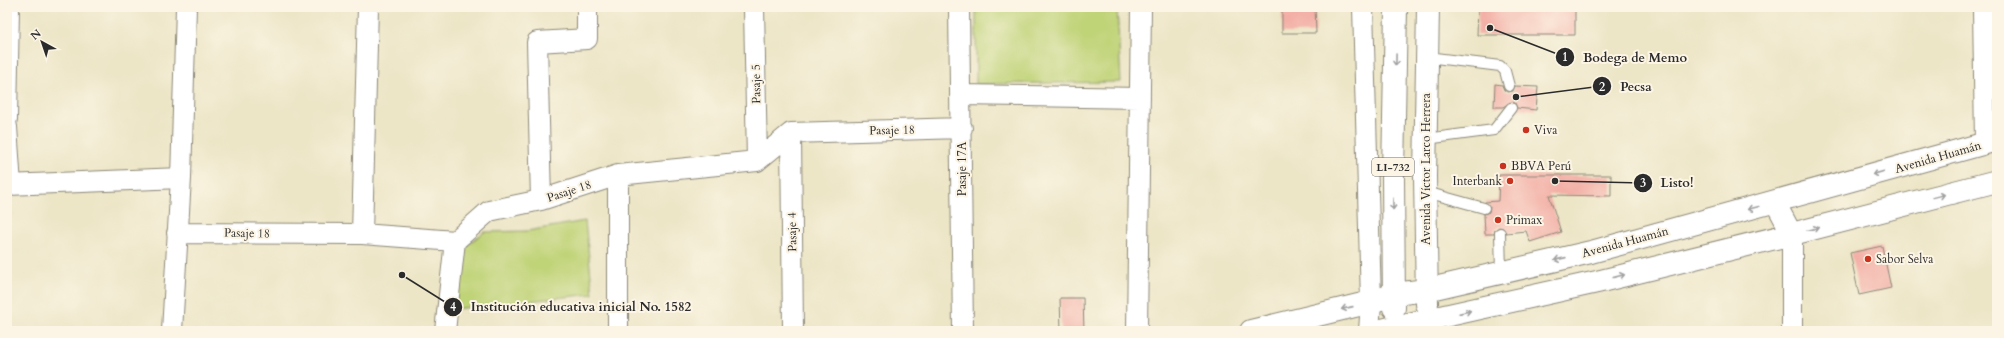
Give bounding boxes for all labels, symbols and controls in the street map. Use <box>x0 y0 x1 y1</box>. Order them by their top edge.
north arrow <box>22 22 62 62</box>
text: N <box>27 26 45 44</box>
callout: Bodega de Memo <box>1555 44 1695 69</box>
text: 1 <box>1562 49 1568 65</box>
text: Bodega de Memo <box>1583 49 1687 67</box>
one-way arrow <box>1392 53 1399 66</box>
street label: Pasaje 5 <box>748 64 764 104</box>
callout: Pecsa <box>1592 74 1660 99</box>
text: Pecsa <box>1620 78 1652 96</box>
text: 2 <box>1599 79 1605 95</box>
street label: Avenida Víctor Larco Herrera <box>1418 92 1434 245</box>
street label: Pasaje 18 <box>869 122 915 138</box>
place label: Viva <box>1534 122 1558 138</box>
marker: Viva <box>1521 125 1531 135</box>
street label: Avenida Huamán <box>1893 137 1983 177</box>
street label: Pasaje 17A <box>954 141 970 196</box>
road number: LI-732 <box>1372 158 1414 176</box>
place label: BBVA Perú <box>1511 158 1572 174</box>
marker: BBVA Perú <box>1498 161 1508 171</box>
callout: Listo! <box>1633 170 1702 195</box>
one-way arrow <box>1872 170 1885 177</box>
place label: Interbank <box>1453 173 1503 189</box>
text: Listo! <box>1661 174 1693 192</box>
text: 3 <box>1640 175 1646 191</box>
street label: Pasaje 18 <box>545 176 593 206</box>
marker: Interbank <box>1505 176 1515 186</box>
one-way arrow <box>1932 192 1945 199</box>
one-way arrow <box>1390 197 1397 210</box>
one-way arrow <box>1747 205 1760 212</box>
street label: Pasaje 4 <box>784 212 800 252</box>
place label: Primax <box>1506 212 1542 228</box>
marker: Primax <box>1493 215 1503 225</box>
street label: Avenida Huamán <box>1580 223 1670 261</box>
one-way arrow <box>1807 224 1820 232</box>
street label: Pasaje 18 <box>224 225 270 241</box>
place label: Sabor Selva <box>1876 251 1934 267</box>
marker: Sabor Selva <box>1863 254 1873 264</box>
one-way arrow <box>1554 256 1567 263</box>
one-way arrow <box>1612 272 1625 280</box>
callout: Institución educativa inicial No. 1582 <box>443 294 699 319</box>
text: Institución educativa inicial No. 1582 <box>471 298 692 316</box>
text: 4 <box>450 299 456 315</box>
one-way arrow <box>1341 304 1354 312</box>
one-way arrow <box>1458 307 1471 315</box>

